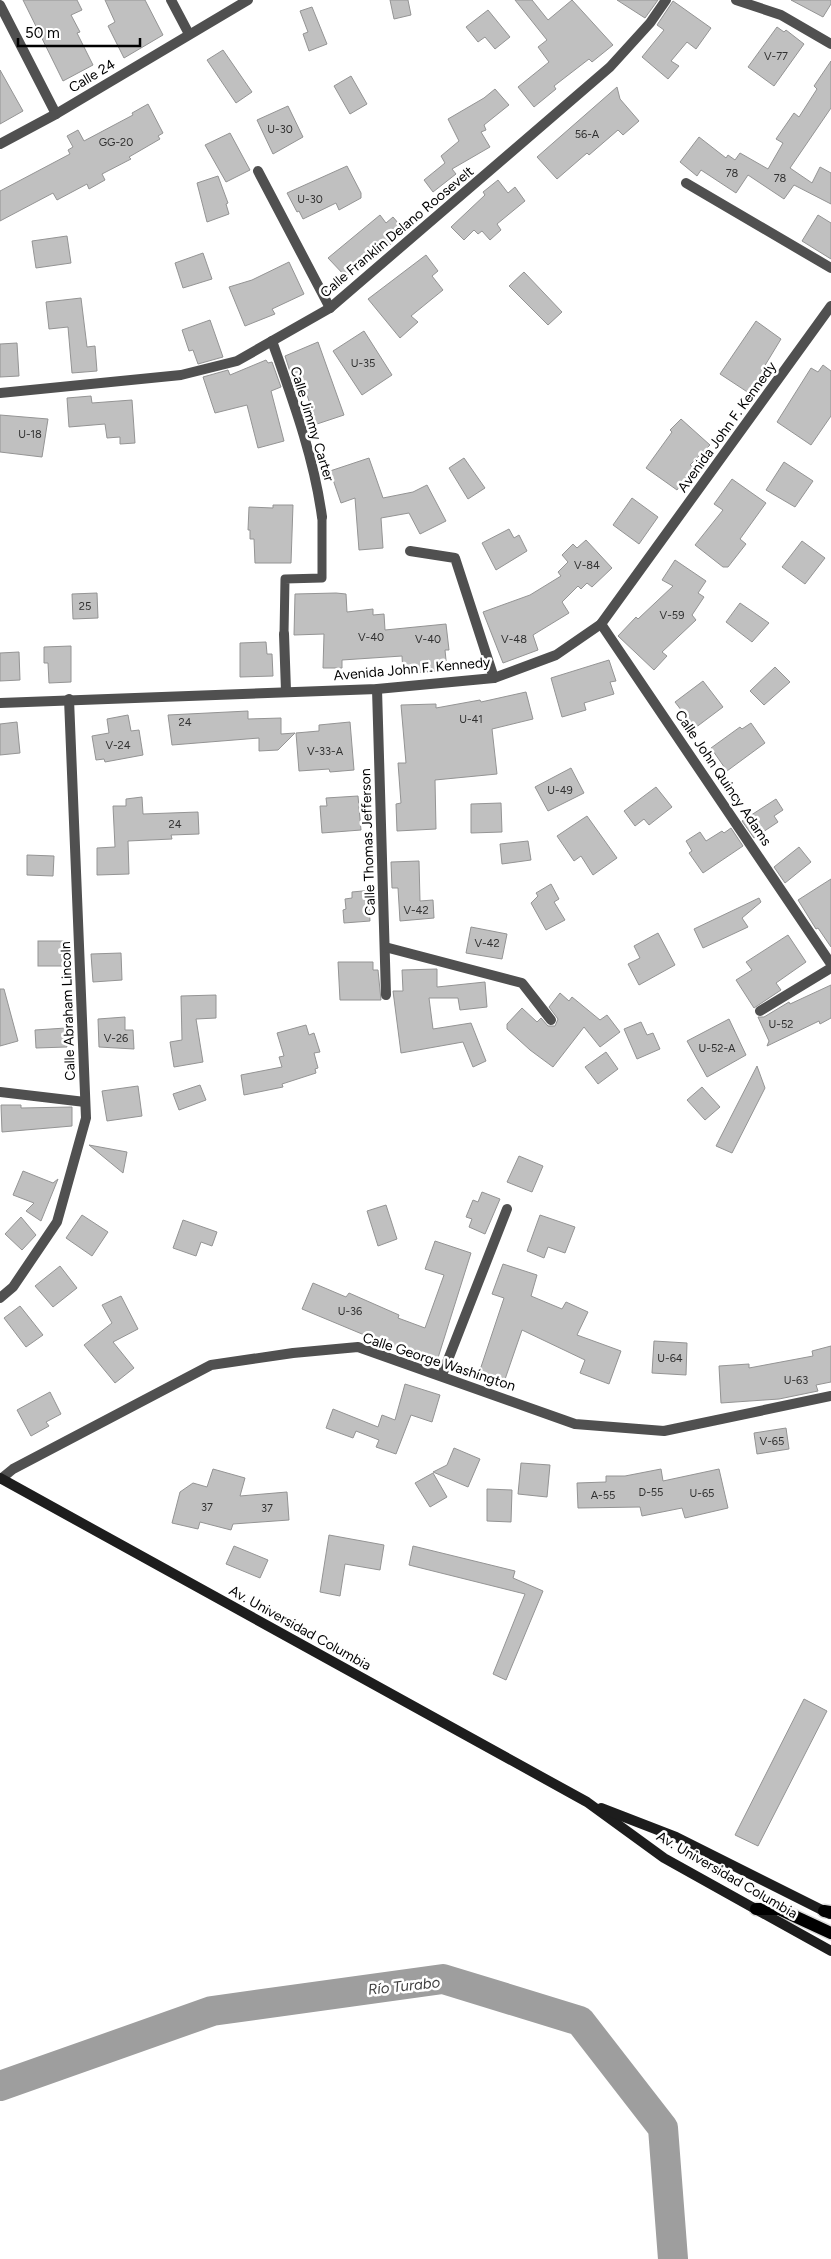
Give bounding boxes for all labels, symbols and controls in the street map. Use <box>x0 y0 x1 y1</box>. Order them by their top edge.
scale bar <box>18 15 140 47</box>
text: 50 m <box>25 24 60 42</box>
house number: V-77 <box>764 50 788 63</box>
street label: Calle 24 <box>66 55 118 96</box>
house number: U-30 <box>267 123 293 136</box>
house number: 56-A <box>575 128 600 141</box>
house number: GG-20 <box>99 136 133 149</box>
street label: Calle Franklin Delano Roosevelt <box>317 163 477 301</box>
house number: 78 <box>726 167 739 180</box>
house number: 78 <box>774 172 787 185</box>
house number: U-30 <box>297 193 323 206</box>
house number: U-35 <box>351 357 375 370</box>
street label: Avenida John F. Kennedy <box>674 358 780 496</box>
street label: Calle Jimmy Carter <box>286 365 338 484</box>
house number: U-18 <box>18 428 42 441</box>
house number: V-84 <box>574 559 600 572</box>
house number: 25 <box>79 600 91 613</box>
house number: V-59 <box>660 609 684 622</box>
house number: V-40 <box>358 631 384 644</box>
house number: V-40 <box>415 633 441 646</box>
house number: V-48 <box>501 633 527 646</box>
street label: Avenida John F. Kennedy <box>333 654 492 684</box>
street label: Calle John Quincy Adams <box>671 707 775 849</box>
house number: U-41 <box>459 713 483 726</box>
house number: 24 <box>179 716 192 729</box>
house number: V-24 <box>105 739 131 752</box>
house number: V-33-A <box>307 745 344 758</box>
street label: Calle Thomas Jefferson <box>357 768 379 916</box>
house number: U-49 <box>547 784 573 797</box>
house number: 24 <box>169 818 182 831</box>
house number: V-42 <box>403 904 429 917</box>
house number: V-42 <box>474 937 500 950</box>
street label: Calle Abraham Lincoln <box>57 941 79 1081</box>
house number: U-52 <box>769 1018 793 1031</box>
house number: V-26 <box>104 1032 128 1045</box>
house number: U-52-A <box>699 1042 736 1055</box>
house number: U-36 <box>338 1305 362 1318</box>
street label: Calle George Washington <box>360 1329 518 1395</box>
house number: U-64 <box>657 1352 683 1365</box>
house number: U-63 <box>784 1374 808 1387</box>
house number: V-65 <box>760 1435 784 1448</box>
house number: D-55 <box>639 1486 663 1499</box>
house number: U-65 <box>690 1487 714 1500</box>
house number: A-55 <box>591 1489 615 1502</box>
house number: 37 <box>201 1501 213 1514</box>
house number: 37 <box>261 1502 273 1515</box>
street label: Av. Universidad Columbia <box>226 1582 374 1674</box>
street label: Av. Universidad Columbia <box>654 1828 800 1922</box>
water label: Río Turabo <box>367 1973 441 1999</box>

